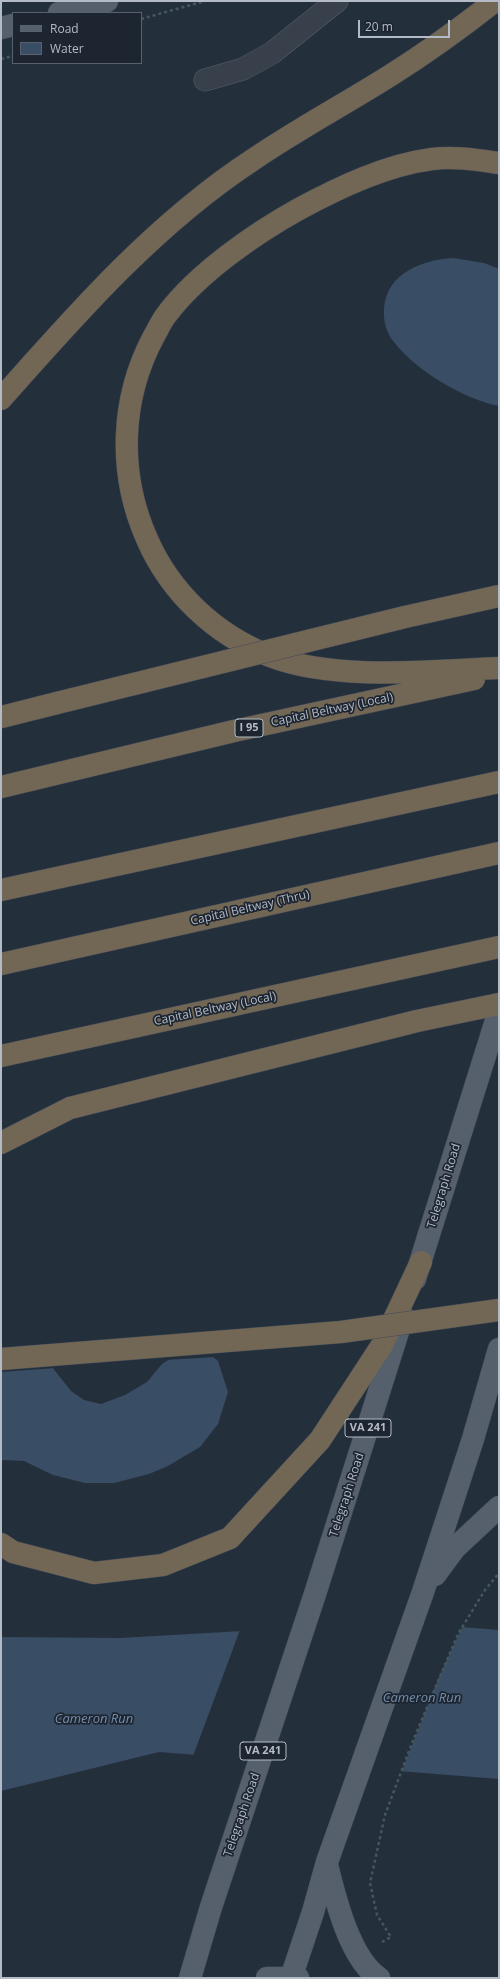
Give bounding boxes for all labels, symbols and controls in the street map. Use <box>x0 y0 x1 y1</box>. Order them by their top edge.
legend <box>12 12 142 64</box>
scale bar <box>360 12 452 38</box>
text: 20 m <box>365 18 393 35</box>
text: Road <box>50 20 79 37</box>
text: Water <box>50 40 84 57</box>
street label: Capital Beltway (Local) <box>270 690 394 730</box>
road number: I 95 <box>235 719 263 737</box>
street label: Capital Beltway (Thru) <box>189 887 311 929</box>
street label: Capital Beltway (Local) <box>153 989 277 1029</box>
street label: Telegraph Road <box>424 1142 464 1230</box>
road number: VA 241 <box>345 1419 391 1437</box>
street label: Telegraph Road <box>327 1451 367 1539</box>
water label: Cameron Run <box>383 1690 461 1706</box>
water label: Cameron Run <box>55 1711 133 1727</box>
road number: VA 241 <box>240 1742 286 1760</box>
street label: Telegraph Road <box>221 1771 263 1859</box>

